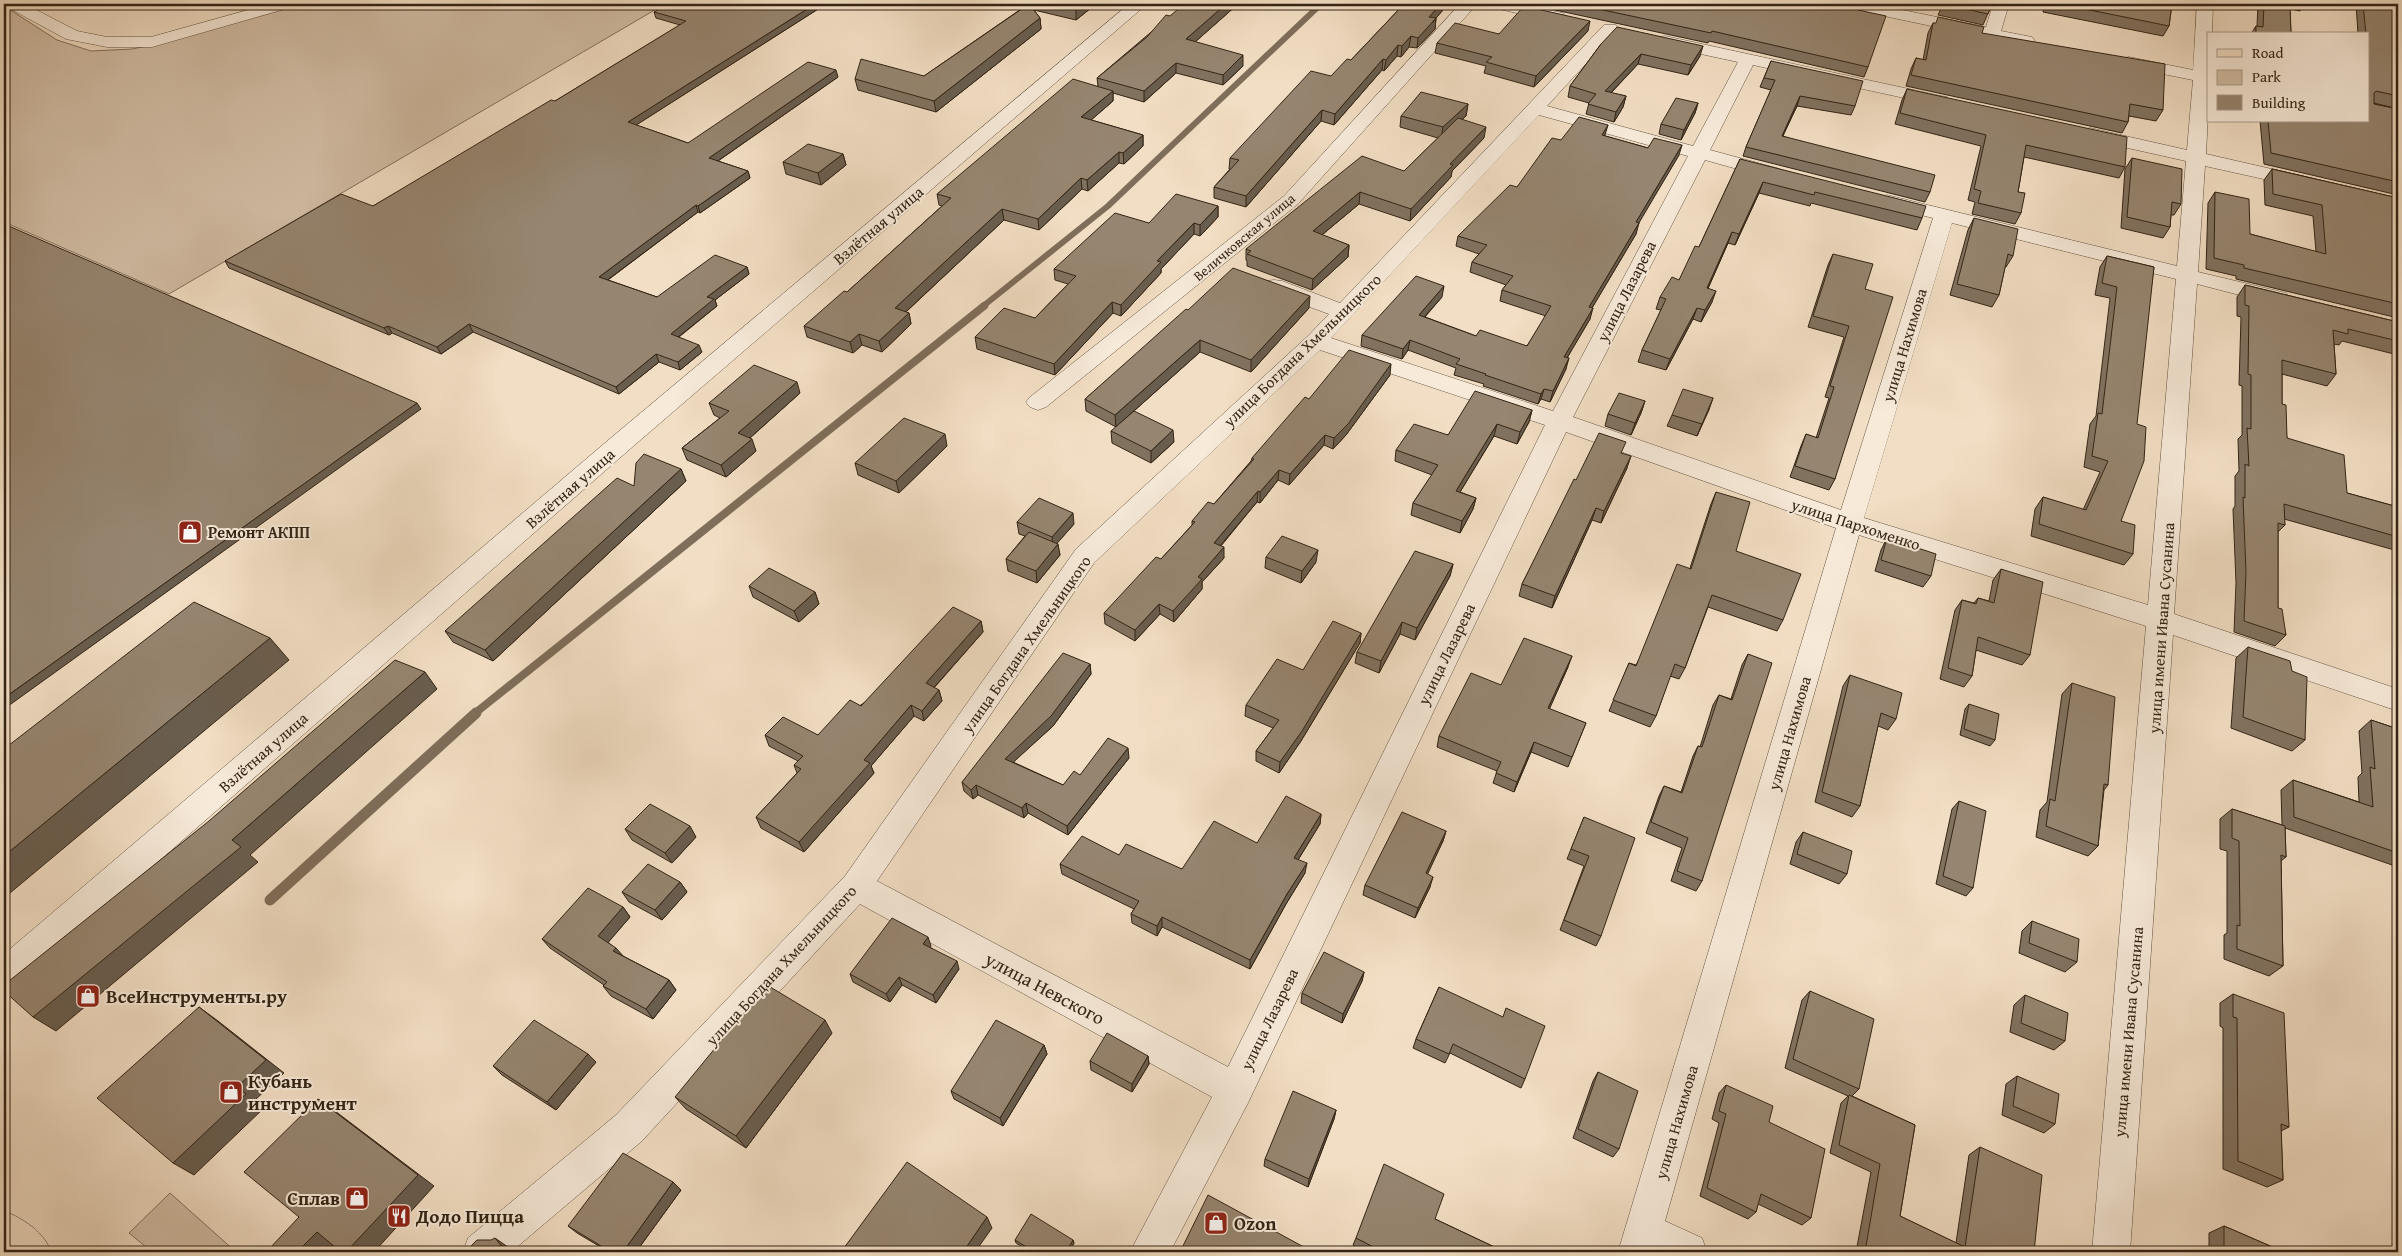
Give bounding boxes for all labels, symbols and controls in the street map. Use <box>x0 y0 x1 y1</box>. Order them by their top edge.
legend <box>2207 32 2370 122</box>
text: Road <box>2252 42 2283 63</box>
text: Park <box>2252 66 2281 87</box>
text: Building <box>2252 92 2306 113</box>
street label: Взлётная улица <box>827 180 929 270</box>
street label: Величковская улица <box>1189 188 1300 286</box>
street label: улица Лазарева <box>1590 236 1662 347</box>
street label: улица Богдана Хмельницкого <box>1217 268 1387 433</box>
street label: улица Нахимова <box>1875 285 1933 406</box>
street label: Взлётная улица <box>520 442 620 534</box>
street label: улица Пархоменко <box>1787 492 1924 556</box>
shop icon: Ремонт АКПП <box>177 519 203 545</box>
place label: Ремонт АКПП <box>208 520 310 544</box>
street label: улица имени Ивана Сусанина <box>2142 521 2180 735</box>
street label: улица Богдана Хмельницкого <box>955 550 1097 739</box>
street label: улица Лазарева <box>1411 599 1481 710</box>
street label: улица Нахимова <box>1761 673 1817 794</box>
street label: Взлётная улица <box>213 706 313 798</box>
street label: улица Богдана Хмельницкого <box>699 879 862 1051</box>
street label: улица имени Ивана Сусанина <box>2107 925 2149 1139</box>
street label: улица Невского <box>979 944 1110 1031</box>
street label: улица Лазарева <box>1234 964 1304 1075</box>
place label: ВсеИнструменты.ру <box>106 982 287 1010</box>
shop icon: ВсеИнструменты.ру <box>75 983 101 1009</box>
street label: улица Нахимова <box>1648 1062 1704 1183</box>
place label: Кубань инструмент <box>248 1067 358 1117</box>
shop icon: Кубань инструмент <box>218 1079 244 1105</box>
place label: Сплав <box>287 1184 340 1212</box>
shop icon: Сплав <box>344 1185 370 1211</box>
place label: Додо Пицца <box>415 1202 524 1230</box>
restaurant icon: Додо Пицца <box>386 1203 412 1229</box>
place label: Ozon <box>1234 1209 1277 1237</box>
shop icon: Ozon <box>1203 1210 1229 1236</box>

